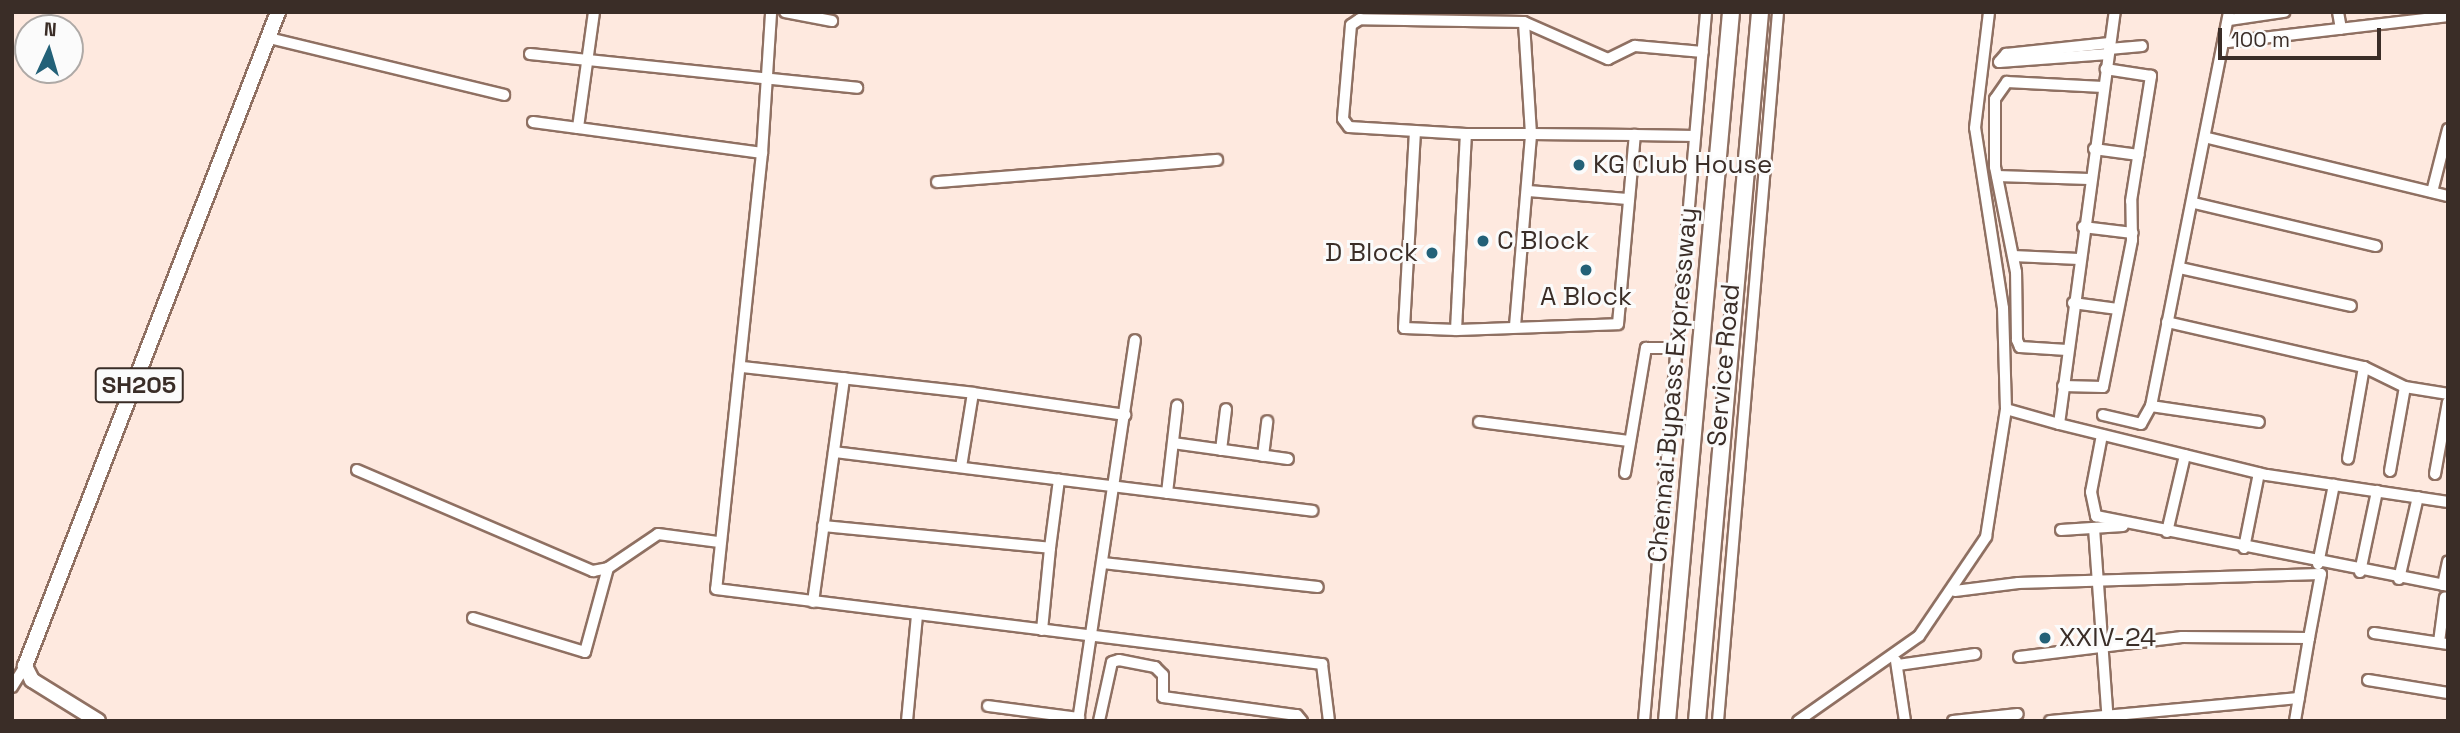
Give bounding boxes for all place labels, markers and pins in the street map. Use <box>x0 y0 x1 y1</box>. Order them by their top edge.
place label: KG Club House <box>1593 149 1772 181</box>
marker: KG Club House <box>1571 157 1587 173</box>
place label: C Block <box>1497 225 1590 257</box>
marker: C Block <box>1475 233 1491 249</box>
place label: D Block <box>1325 237 1418 269</box>
marker: D Block <box>1424 245 1440 261</box>
marker: A Block <box>1578 262 1594 278</box>
place label: A Block <box>1540 281 1632 313</box>
place label: XXIV-24 <box>2059 622 2156 654</box>
marker: XXIV-24 <box>2037 630 2053 646</box>

